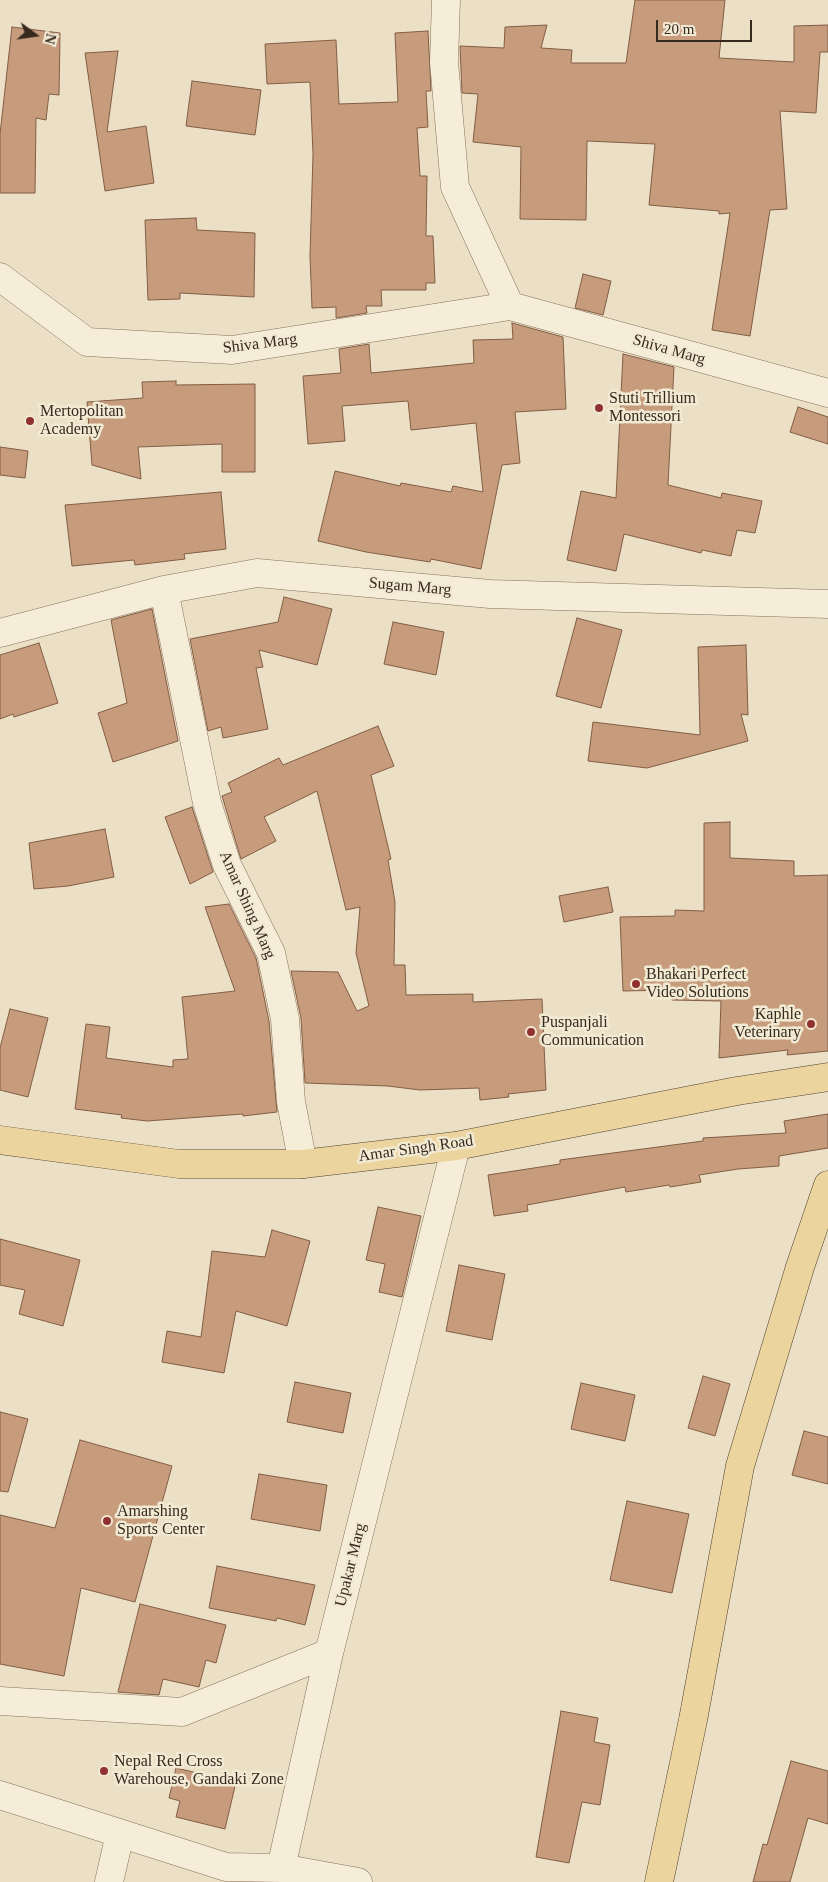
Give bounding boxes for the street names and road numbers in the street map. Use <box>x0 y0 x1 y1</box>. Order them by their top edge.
street label: Shiva Marg <box>222 330 298 358</box>
street label: Shiva Marg <box>630 330 708 370</box>
street label: Sugam Marg <box>368 574 452 600</box>
street label: Amar Shing Marg <box>215 848 279 962</box>
street label: Amar Singh Road <box>357 1131 475 1167</box>
street label: Upakar Marg <box>331 1521 371 1609</box>

